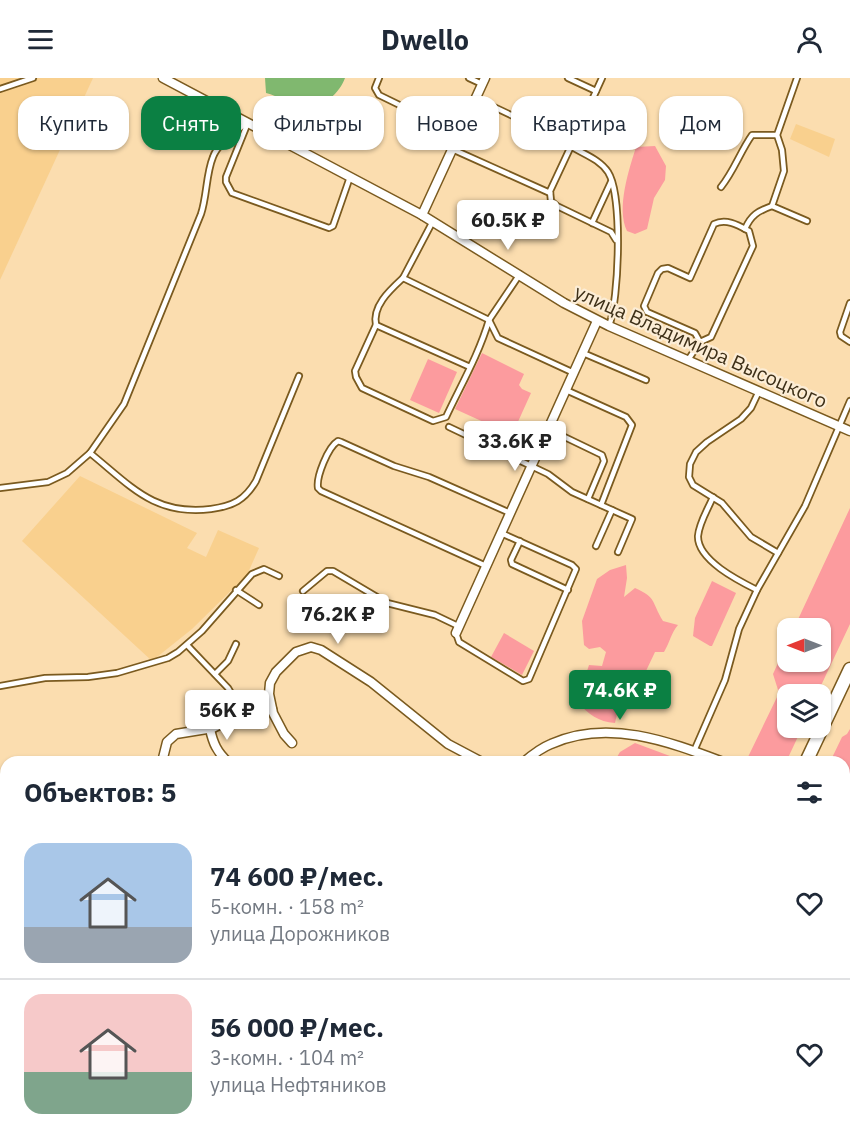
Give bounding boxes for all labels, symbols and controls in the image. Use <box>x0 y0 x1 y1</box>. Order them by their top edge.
text: Dwello <box>381 22 469 57</box>
icon: menu <box>24 23 57 56</box>
icon: person <box>793 23 826 56</box>
chip: Купить <box>18 96 129 150</box>
chip: Снять <box>141 96 241 150</box>
chip: Фильтры <box>253 96 384 150</box>
chip: Новое <box>396 96 499 150</box>
chip: Квартира <box>511 96 647 150</box>
chip: Дом <box>659 96 743 150</box>
pin: 60.5K ₽ <box>453 200 563 251</box>
text: 60.5K ₽ <box>471 206 545 233</box>
street label: улица Владимира Высоцкого <box>570 278 832 414</box>
pin: 33.6K ₽ <box>460 421 570 472</box>
text: 33.6K ₽ <box>478 427 552 454</box>
pin: 76.2K ₽ <box>283 594 393 645</box>
text: 76.2K ₽ <box>301 600 375 627</box>
north arrow <box>777 618 831 672</box>
map controls <box>777 618 831 738</box>
pin: 74.6K ₽ <box>565 670 675 721</box>
text: 74.6K ₽ <box>583 676 657 703</box>
button: layers <box>777 684 831 738</box>
pin: 56K ₽ <box>185 690 269 741</box>
text: 56K ₽ <box>199 696 255 723</box>
text: Объектов: 5 <box>24 775 176 809</box>
icon: filters <box>793 776 826 809</box>
text: 74 600 ₽/мес. <box>210 859 384 893</box>
icon: home <box>72 867 144 939</box>
icon: heart <box>793 887 826 920</box>
text: 5-комн. · 158 m² <box>210 893 364 920</box>
text: улица Дорожников <box>210 920 390 947</box>
text: 56 000 ₽/мес. <box>210 1010 384 1044</box>
icon: home <box>72 1018 144 1090</box>
icon: heart <box>793 1038 826 1071</box>
text: 3-комн. · 104 m² <box>210 1044 364 1071</box>
text: улица Нефтяников <box>210 1071 387 1098</box>

